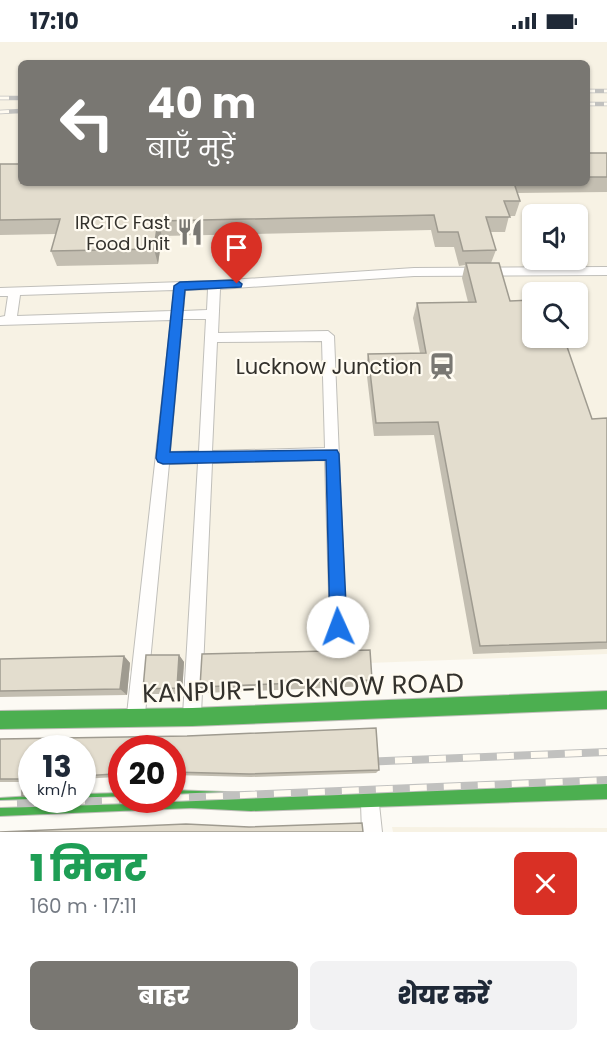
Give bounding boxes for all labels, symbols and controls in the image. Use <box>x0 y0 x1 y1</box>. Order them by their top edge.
text: 17:10 <box>30 6 79 37</box>
text: 40 m <box>147 74 256 133</box>
icon: left <box>48 84 126 162</box>
text: बाएँ मुड़ें <box>147 130 235 167</box>
map controls <box>522 204 588 348</box>
button: sound <box>522 204 588 270</box>
place label: IRCTC Fast Food Unit <box>75 210 170 256</box>
restaurant icon: IRCTC Fast Food Unit <box>175 217 205 247</box>
pin <box>211 222 262 284</box>
icon: arrive <box>220 231 253 264</box>
button: search <box>522 282 588 348</box>
station icon: Lucknow Junction <box>427 351 457 381</box>
place label: Lucknow Junction <box>236 352 422 381</box>
position arrow <box>306 595 370 659</box>
street label: KANPUR-LUCKNOW ROAD <box>142 664 464 712</box>
speed limit sign: 20 <box>108 735 186 813</box>
text: 13 <box>42 745 72 788</box>
text: km/h <box>37 779 77 800</box>
text: 1 मिनट <box>30 843 147 894</box>
button: close <box>514 852 577 915</box>
text: 160 m · 17:11 <box>30 892 137 920</box>
button: बाहर <box>30 961 298 1030</box>
button: शेयर करें <box>310 961 577 1030</box>

